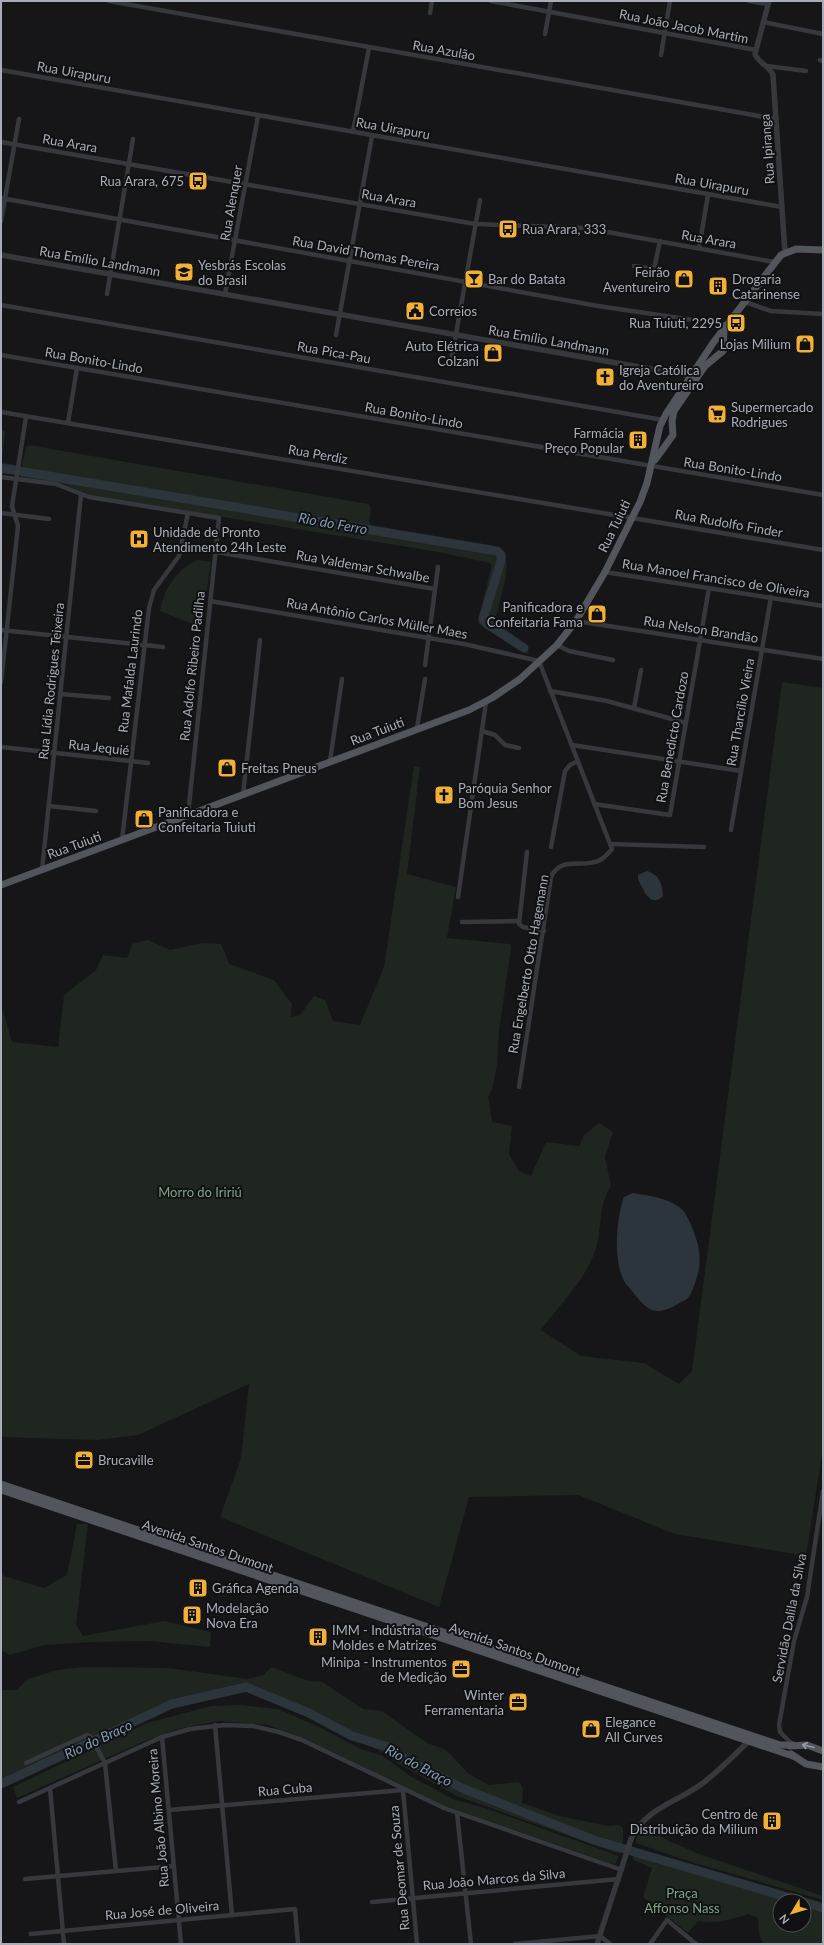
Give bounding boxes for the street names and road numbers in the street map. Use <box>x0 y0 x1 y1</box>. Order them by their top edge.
street label: Rua João Jacob Martim <box>618 6 750 46</box>
street label: Rua Azulão <box>411 37 477 63</box>
street label: Rua Uirapuru <box>36 58 112 86</box>
street label: Rua Ipiranga <box>757 113 777 185</box>
street label: Rua Uirapuru <box>355 114 431 142</box>
street label: Rua Arara <box>41 130 99 156</box>
street label: Rua Alenquer <box>216 164 246 242</box>
street label: Rua Uirapuru <box>674 170 750 198</box>
street label: Rua Arara <box>360 185 418 211</box>
street label: Rua Arara <box>680 226 738 252</box>
street label: Rua David Thomas Pereira <box>291 232 441 274</box>
street label: Rua Emílio Landmann <box>38 242 162 280</box>
street label: Rua Emílio Landmann <box>487 321 611 359</box>
street label: Rua Pica-Pau <box>296 338 372 366</box>
street label: Rua Bonito-Lindo <box>44 343 144 377</box>
street label: Rua Bonito-Lindo <box>364 398 464 432</box>
street label: Rua Perdiz <box>287 441 349 467</box>
street label: Rua Bonito-Lindo <box>683 453 783 485</box>
street label: Rua Tuiuti <box>594 497 634 555</box>
street label: Rua Rudolfo Finder <box>674 506 785 540</box>
street label: Rua Valdemar Schwalbe <box>295 546 431 586</box>
street label: Rua Manoel Francisco de Oliveira <box>621 555 811 601</box>
street label: Rua Adolfo Ribeiro Padilha <box>176 590 208 742</box>
street label: Rua Antônio Carlos Müller Maes <box>285 594 469 642</box>
street label: Rua Lídia Rodrigues Teixeira <box>35 602 67 760</box>
street label: Rua Mafalda Laurindo <box>114 608 146 734</box>
street label: Rua Nelson Brandão <box>643 612 759 646</box>
street label: Rua Tharcílio Vieira <box>723 657 757 767</box>
street label: Rua Benedicto Cardozo <box>653 670 691 804</box>
street label: Rua Tuiuti <box>348 713 406 749</box>
street label: Rua Jequié <box>68 736 130 758</box>
street label: Rua Tuiuti <box>45 828 103 862</box>
street label: Rua Engelberto Otto Hagemann <box>504 873 552 1055</box>
street label: Avenida Santos Dumont <box>140 1516 276 1576</box>
street label: Servidão Dalila da Silva <box>769 1552 809 1684</box>
street label: Avenida Santos Dumont <box>447 1619 583 1679</box>
street label: Rua João Albino Moreira <box>144 1748 172 1888</box>
street label: Rua Cuba <box>257 1779 313 1799</box>
street label: Rua Deomar de Souza <box>386 1805 412 1931</box>
street label: Rua João Marcos da Silva <box>422 1865 566 1893</box>
street label: Rua José de Oliveira <box>104 1897 220 1923</box>

